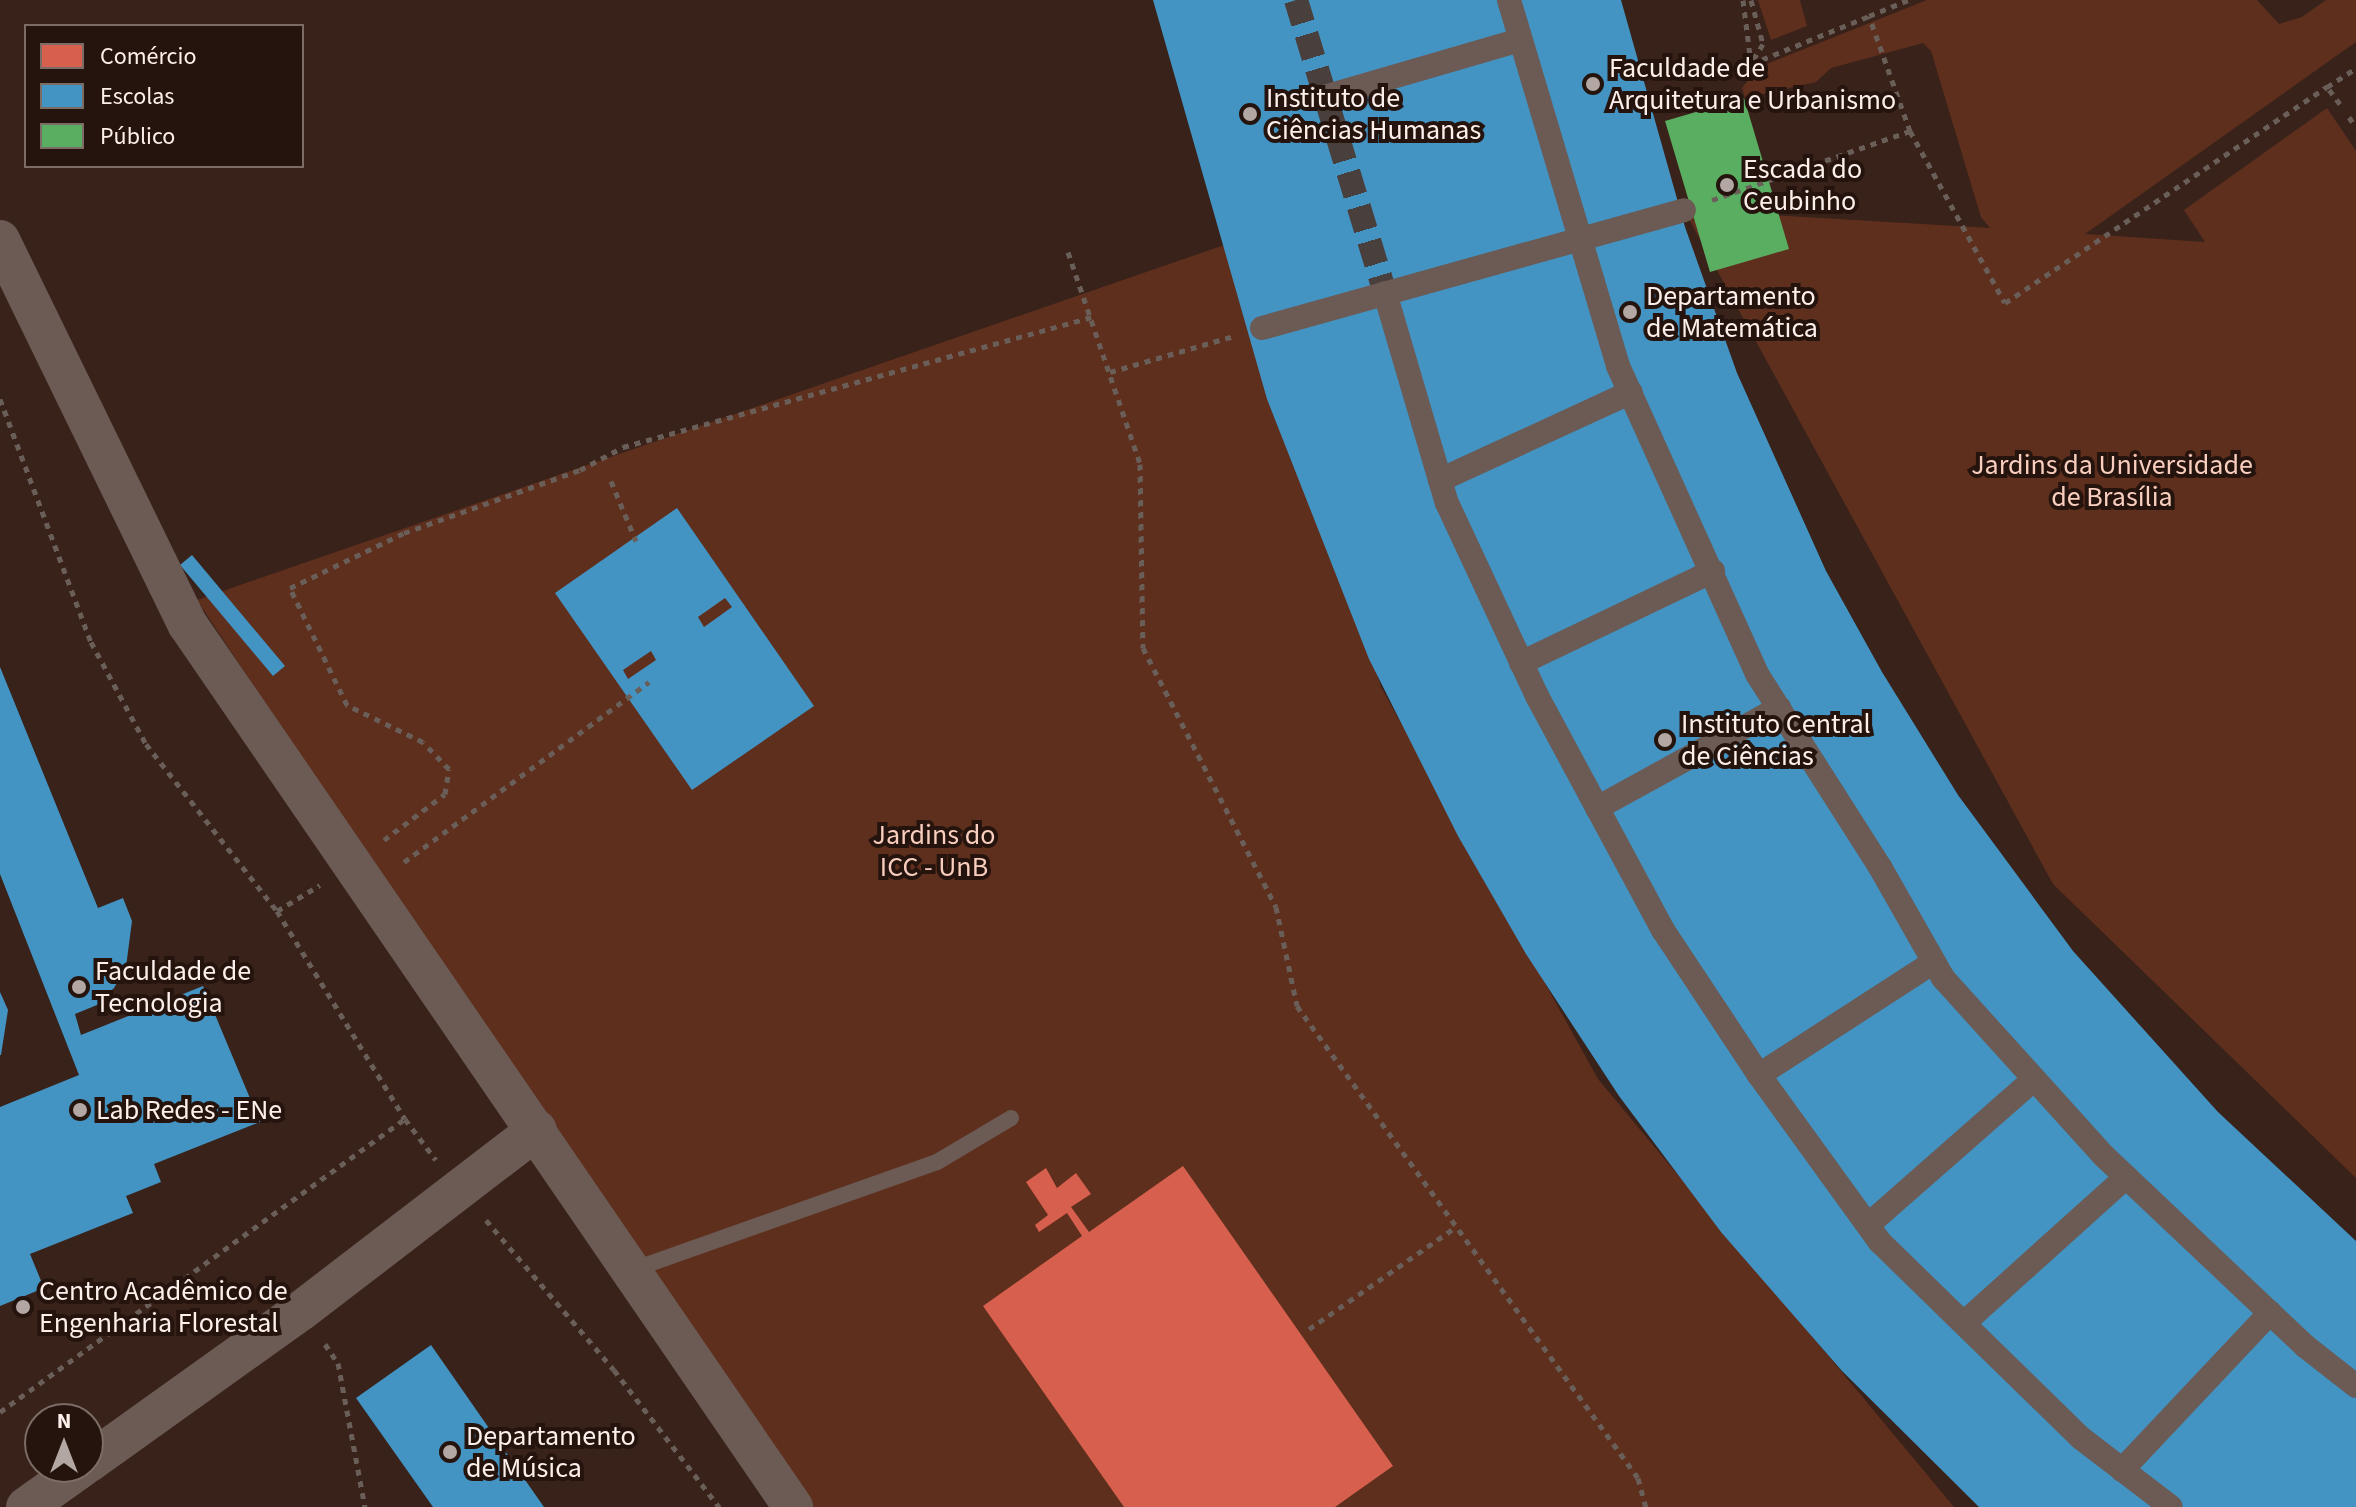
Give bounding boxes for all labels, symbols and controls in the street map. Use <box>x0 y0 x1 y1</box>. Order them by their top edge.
legend <box>24 24 304 168</box>
text: Comércio <box>100 39 196 74</box>
place label: Faculdade de Arquitetura e Urbanismo <box>1609 51 1896 117</box>
marker: Faculdade de Arquitetura e Urbanismo <box>1584 75 1602 93</box>
text: Escolas <box>100 79 174 114</box>
place label: Instituto de Ciências Humanas <box>1266 81 1481 147</box>
marker: Instituto de Ciências Humanas <box>1241 105 1259 123</box>
text: Público <box>100 119 175 154</box>
place label: Escada do Ceubinho <box>1743 152 1862 218</box>
marker: Escada do Ceubinho <box>1718 176 1736 194</box>
place label: Departamento de Matemática <box>1646 279 1818 345</box>
marker: Departamento de Matemática <box>1621 303 1639 321</box>
park label: Jardins da Universidade de Brasília <box>1971 448 2253 514</box>
place label: Instituto Central de Ciências <box>1681 707 1871 773</box>
marker: Instituto Central de Ciências <box>1656 731 1674 749</box>
park label: Jardins do ICC - UnB <box>873 818 995 884</box>
place label: Faculdade de Tecnologia <box>95 954 251 1020</box>
marker: Faculdade de Tecnologia <box>70 978 88 996</box>
place label: Lab Redes - ENe <box>96 1093 282 1127</box>
marker: Lab Redes - ENe <box>71 1101 89 1119</box>
place label: Centro Acadêmico de Engenharia Florestal <box>39 1274 288 1340</box>
marker: Centro Acadêmico de Engenharia Florestal <box>14 1298 32 1316</box>
north arrow <box>24 1403 104 1483</box>
text: N <box>57 1405 71 1437</box>
place label: Departamento de Música <box>466 1419 636 1485</box>
marker: Departamento de Música <box>441 1443 459 1461</box>

